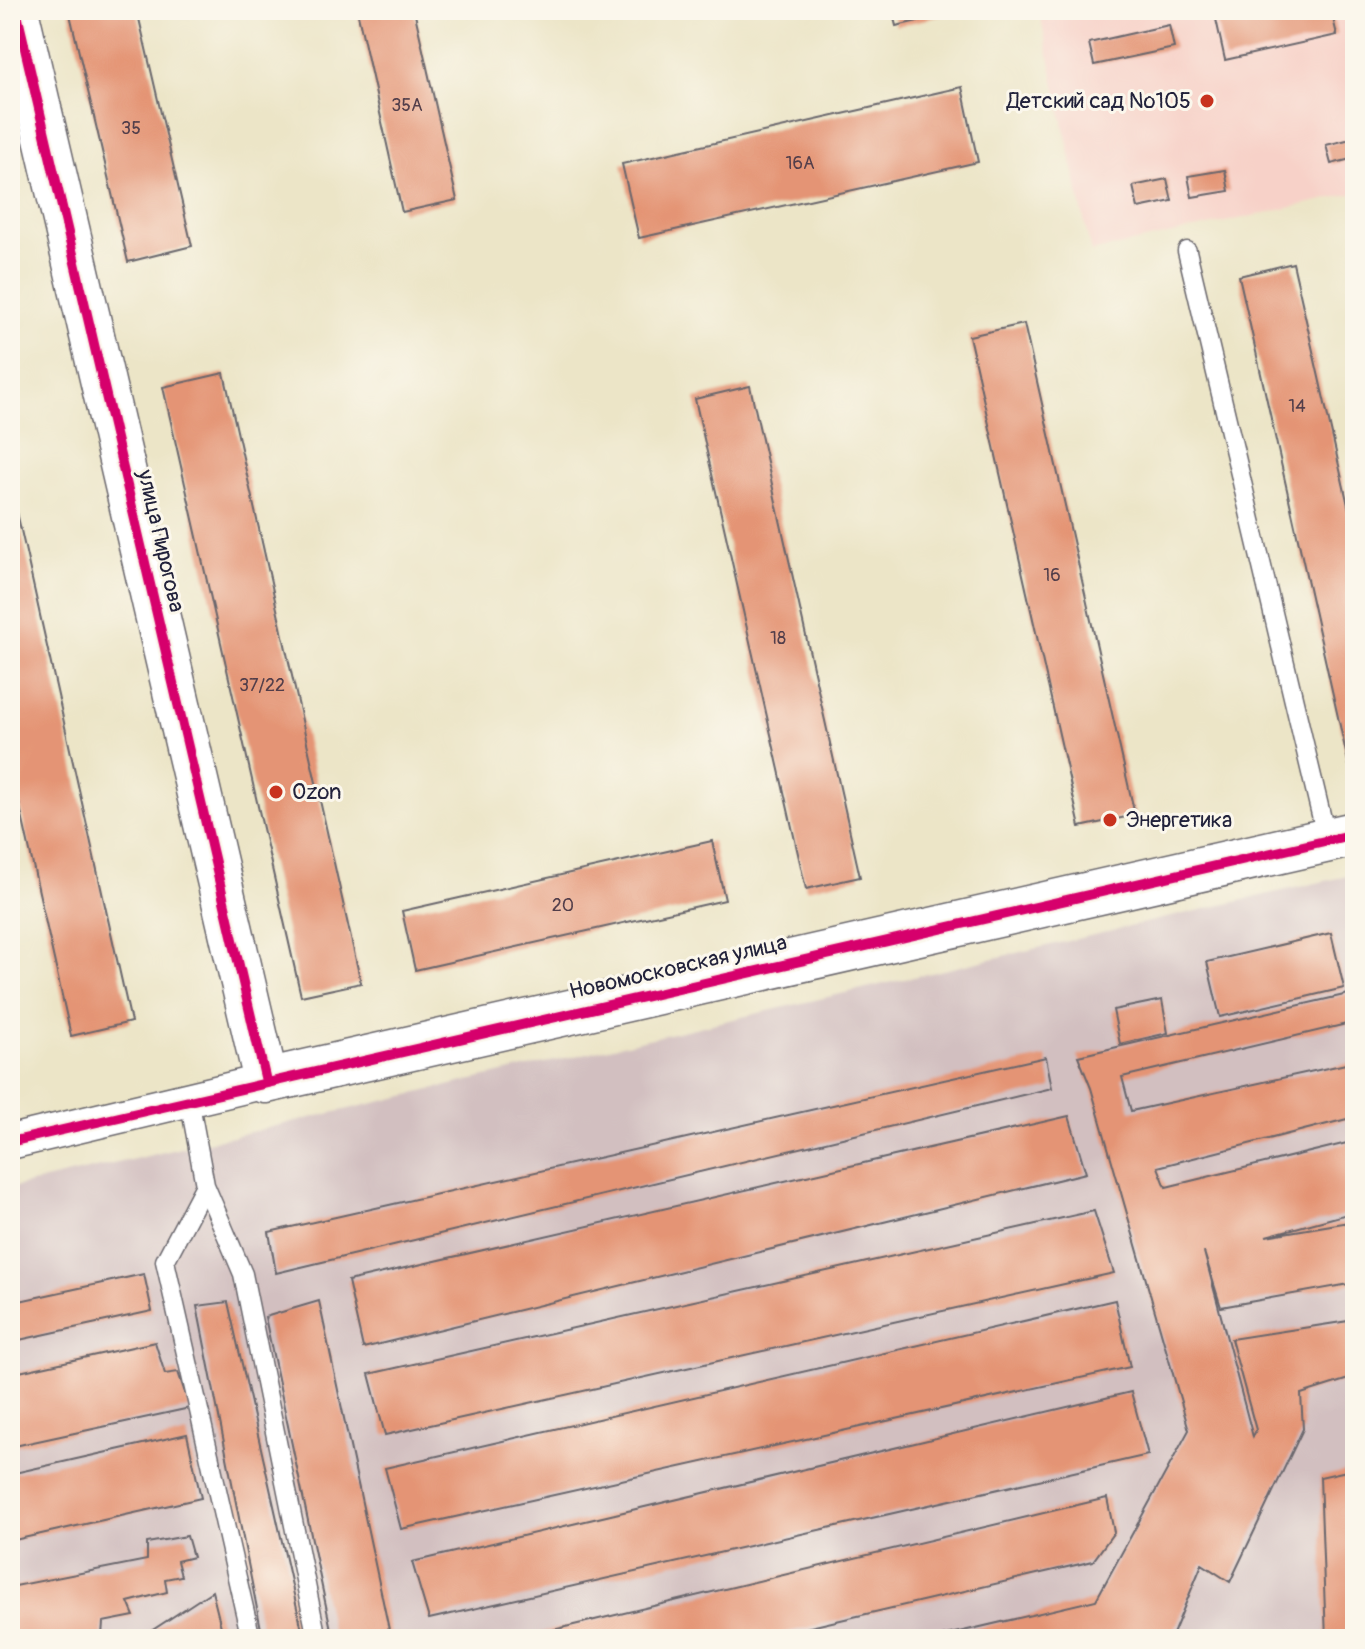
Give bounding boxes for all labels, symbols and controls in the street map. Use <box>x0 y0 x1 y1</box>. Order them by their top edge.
place label: Детский сад №105 <box>1006 87 1191 115</box>
marker: Детский сад №105 <box>1198 92 1216 110</box>
house number: 35А <box>391 94 423 117</box>
house number: 35 <box>121 117 141 140</box>
house number: 16А <box>785 152 815 175</box>
house number: 14 <box>1288 395 1306 418</box>
street label: улица Пирогова <box>131 466 191 615</box>
house number: 16 <box>1043 564 1061 587</box>
house number: 18 <box>770 627 786 650</box>
house number: 37/22 <box>239 674 285 697</box>
place label: Ozon <box>292 778 341 806</box>
marker: Ozon <box>267 783 285 801</box>
place label: Энергетика <box>1126 806 1232 834</box>
marker: Энергетика <box>1101 811 1119 829</box>
house number: 20 <box>552 894 574 917</box>
street label: Новомосковская улица <box>566 928 790 1006</box>

